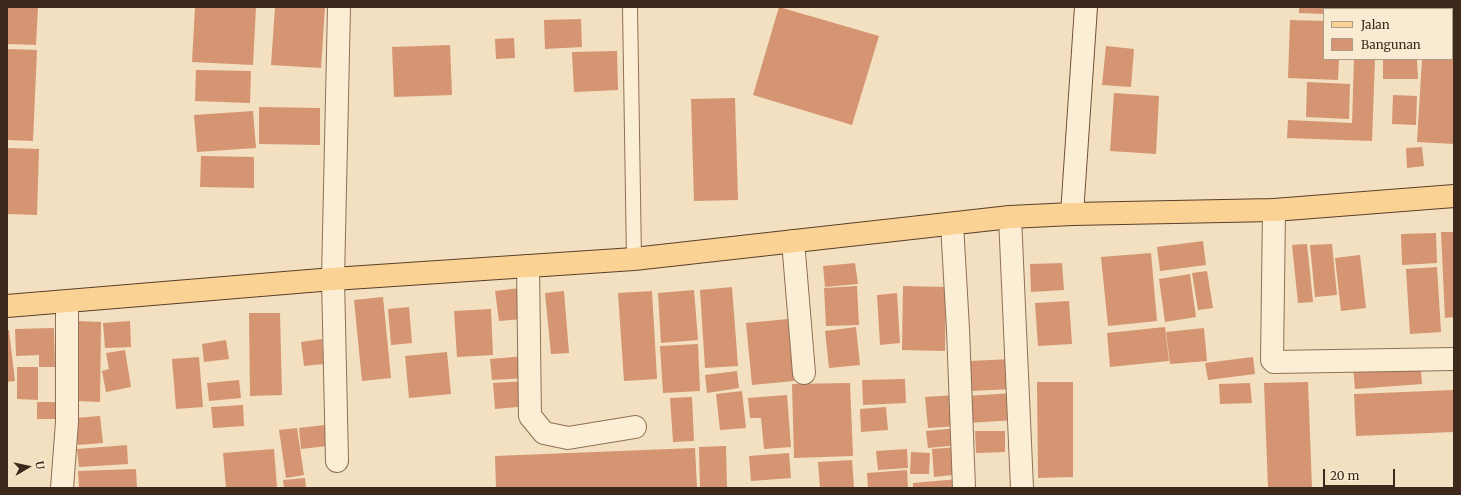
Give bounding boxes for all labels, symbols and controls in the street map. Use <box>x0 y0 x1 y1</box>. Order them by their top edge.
legend <box>1323 8 1453 60</box>
text: Jalan <box>1361 17 1390 32</box>
text: Bangunan <box>1361 37 1421 52</box>
north arrow <box>8 447 48 487</box>
text: U <box>32 460 47 470</box>
scale bar <box>1325 461 1397 487</box>
text: 20 m <box>1330 468 1359 483</box>

